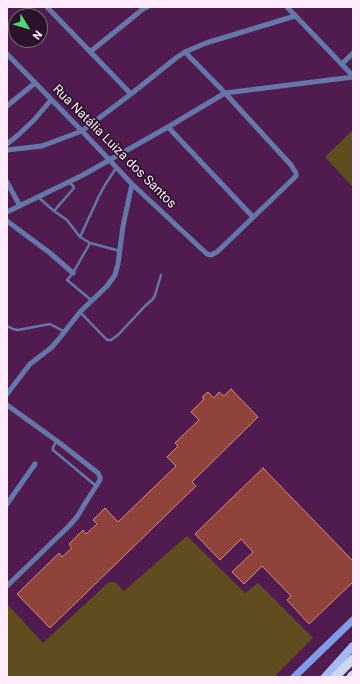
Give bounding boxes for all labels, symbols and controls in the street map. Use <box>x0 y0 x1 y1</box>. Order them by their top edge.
north arrow <box>8 8 48 48</box>
text: N <box>30 28 45 42</box>
street label: Rua Natália Luiza dos Santos <box>49 82 179 212</box>

